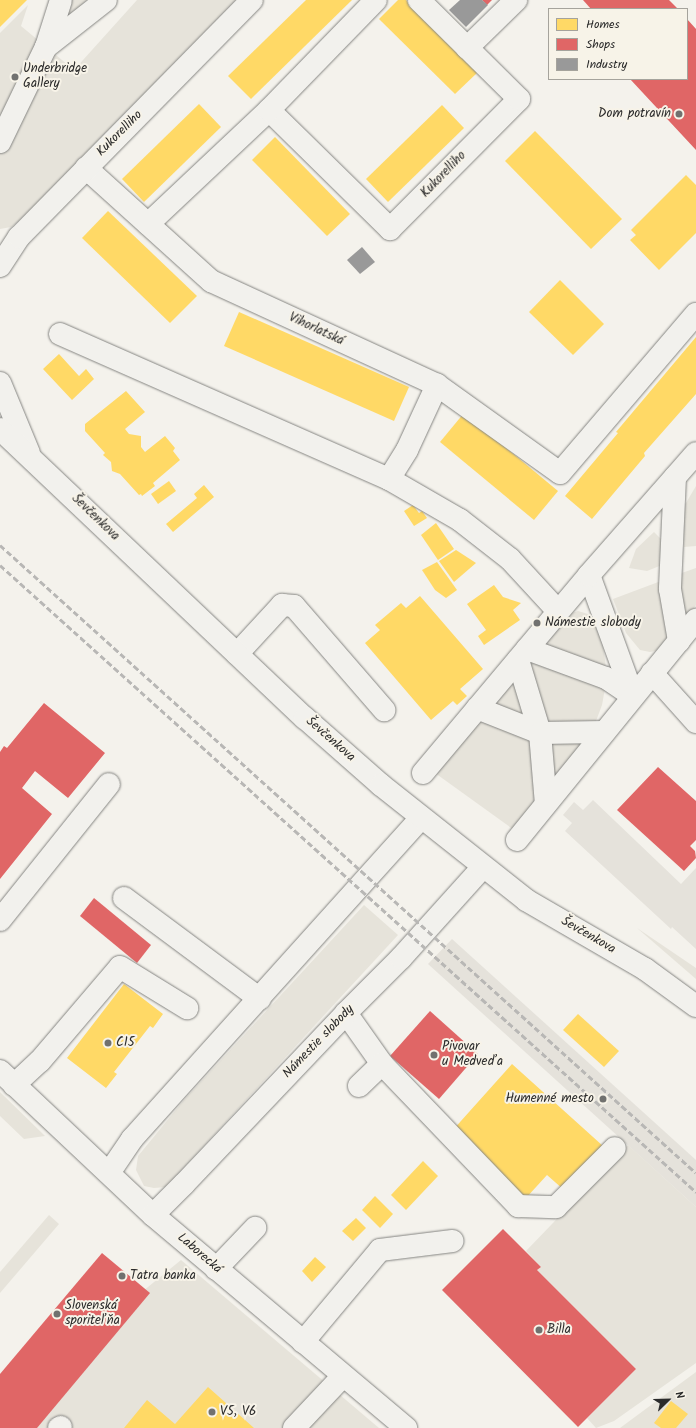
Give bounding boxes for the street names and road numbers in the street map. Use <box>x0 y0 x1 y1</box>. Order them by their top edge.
street label: Kukorelliho <box>94 108 146 160</box>
street label: Kukorelliho <box>418 149 470 201</box>
street label: Vihorlatská <box>286 310 346 350</box>
street label: Ševčenkova <box>68 491 122 545</box>
street label: Ševčenkova <box>302 714 358 766</box>
street label: Ševčenkova <box>558 914 618 958</box>
street label: Námestie slobody <box>280 1002 358 1082</box>
street label: Laborecká <box>173 1230 225 1278</box>

